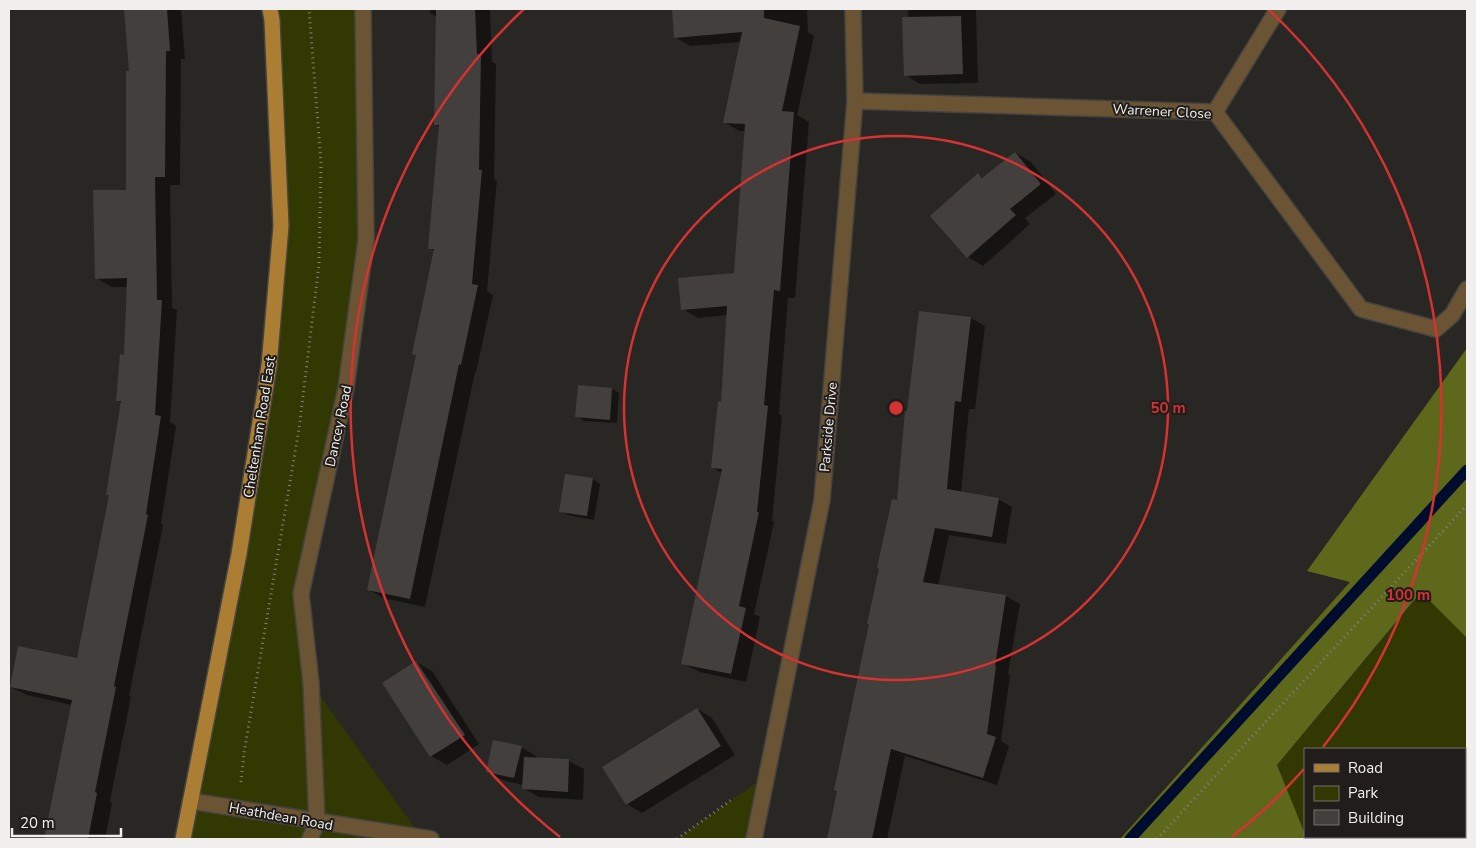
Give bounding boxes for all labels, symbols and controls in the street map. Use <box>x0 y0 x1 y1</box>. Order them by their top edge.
street label: Warrener Close <box>1112 99 1212 124</box>
street label: Cheltenham Road East <box>239 355 280 499</box>
street label: Parkside Drive <box>815 381 842 473</box>
street label: Dancey Road <box>321 384 356 469</box>
text: 50 m <box>1150 398 1186 418</box>
centre of rings <box>887 399 905 417</box>
text: 100 m <box>1386 585 1430 605</box>
legend <box>1304 748 1466 838</box>
text: Road <box>1348 758 1383 778</box>
text: Park <box>1348 783 1378 803</box>
street label: Heathdean Road <box>227 798 335 835</box>
scale bar <box>12 806 121 838</box>
text: Building <box>1348 808 1404 828</box>
text: 20 m <box>20 813 55 833</box>

